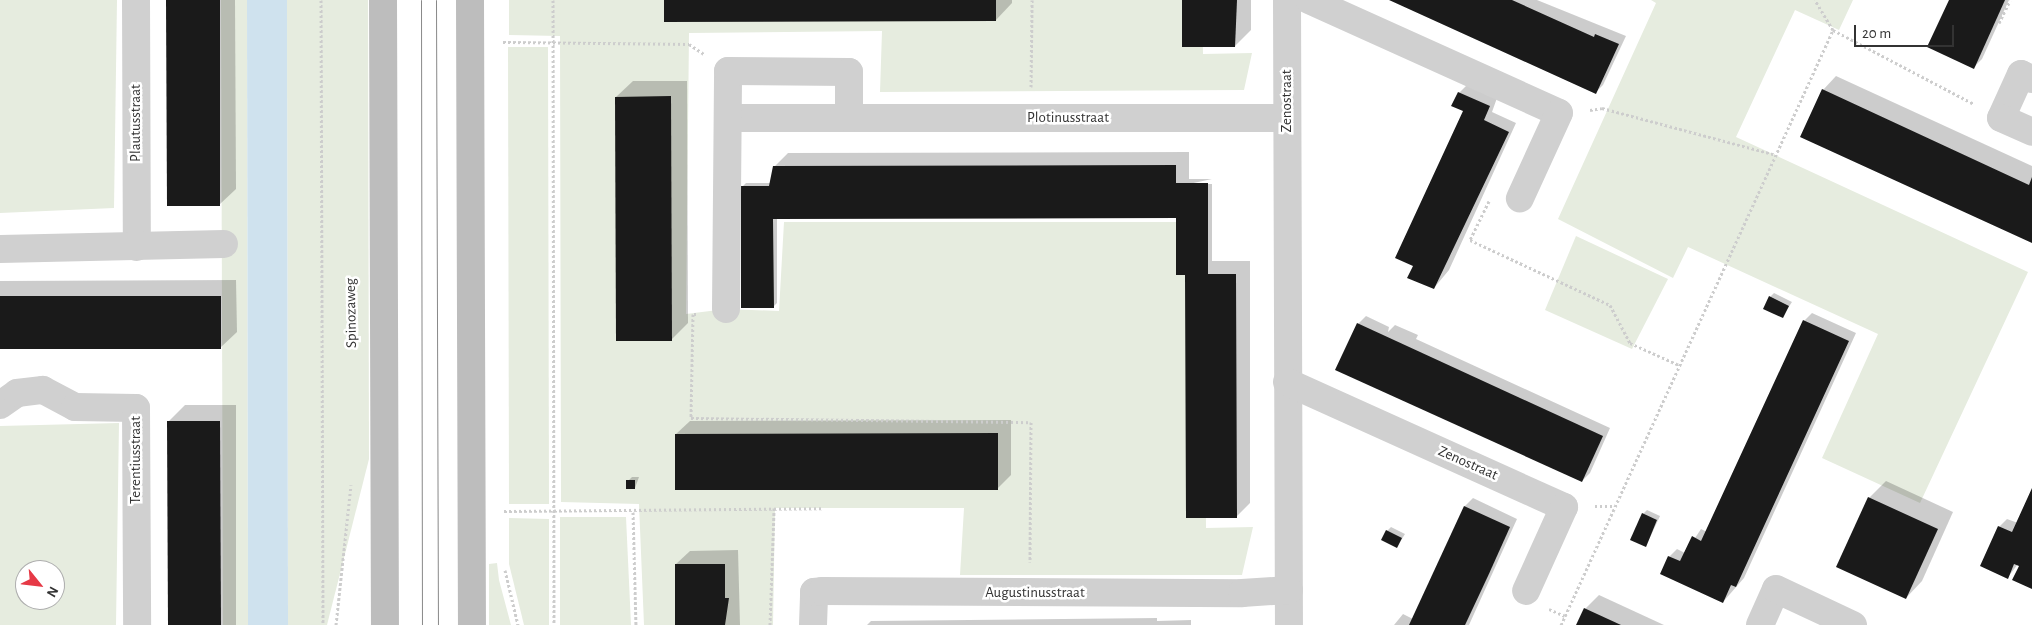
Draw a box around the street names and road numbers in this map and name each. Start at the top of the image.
street label: Zenostraat [1278,69,1296,133]
street label: Plautusstraat [127,84,145,162]
street label: Plotinusstraat [1027,109,1109,127]
street label: Spinozaweg [341,278,361,348]
street label: Terentiusstraat [127,416,145,504]
street label: Zenostraat [1435,442,1501,484]
street label: Augustinusstraat [985,584,1085,602]

